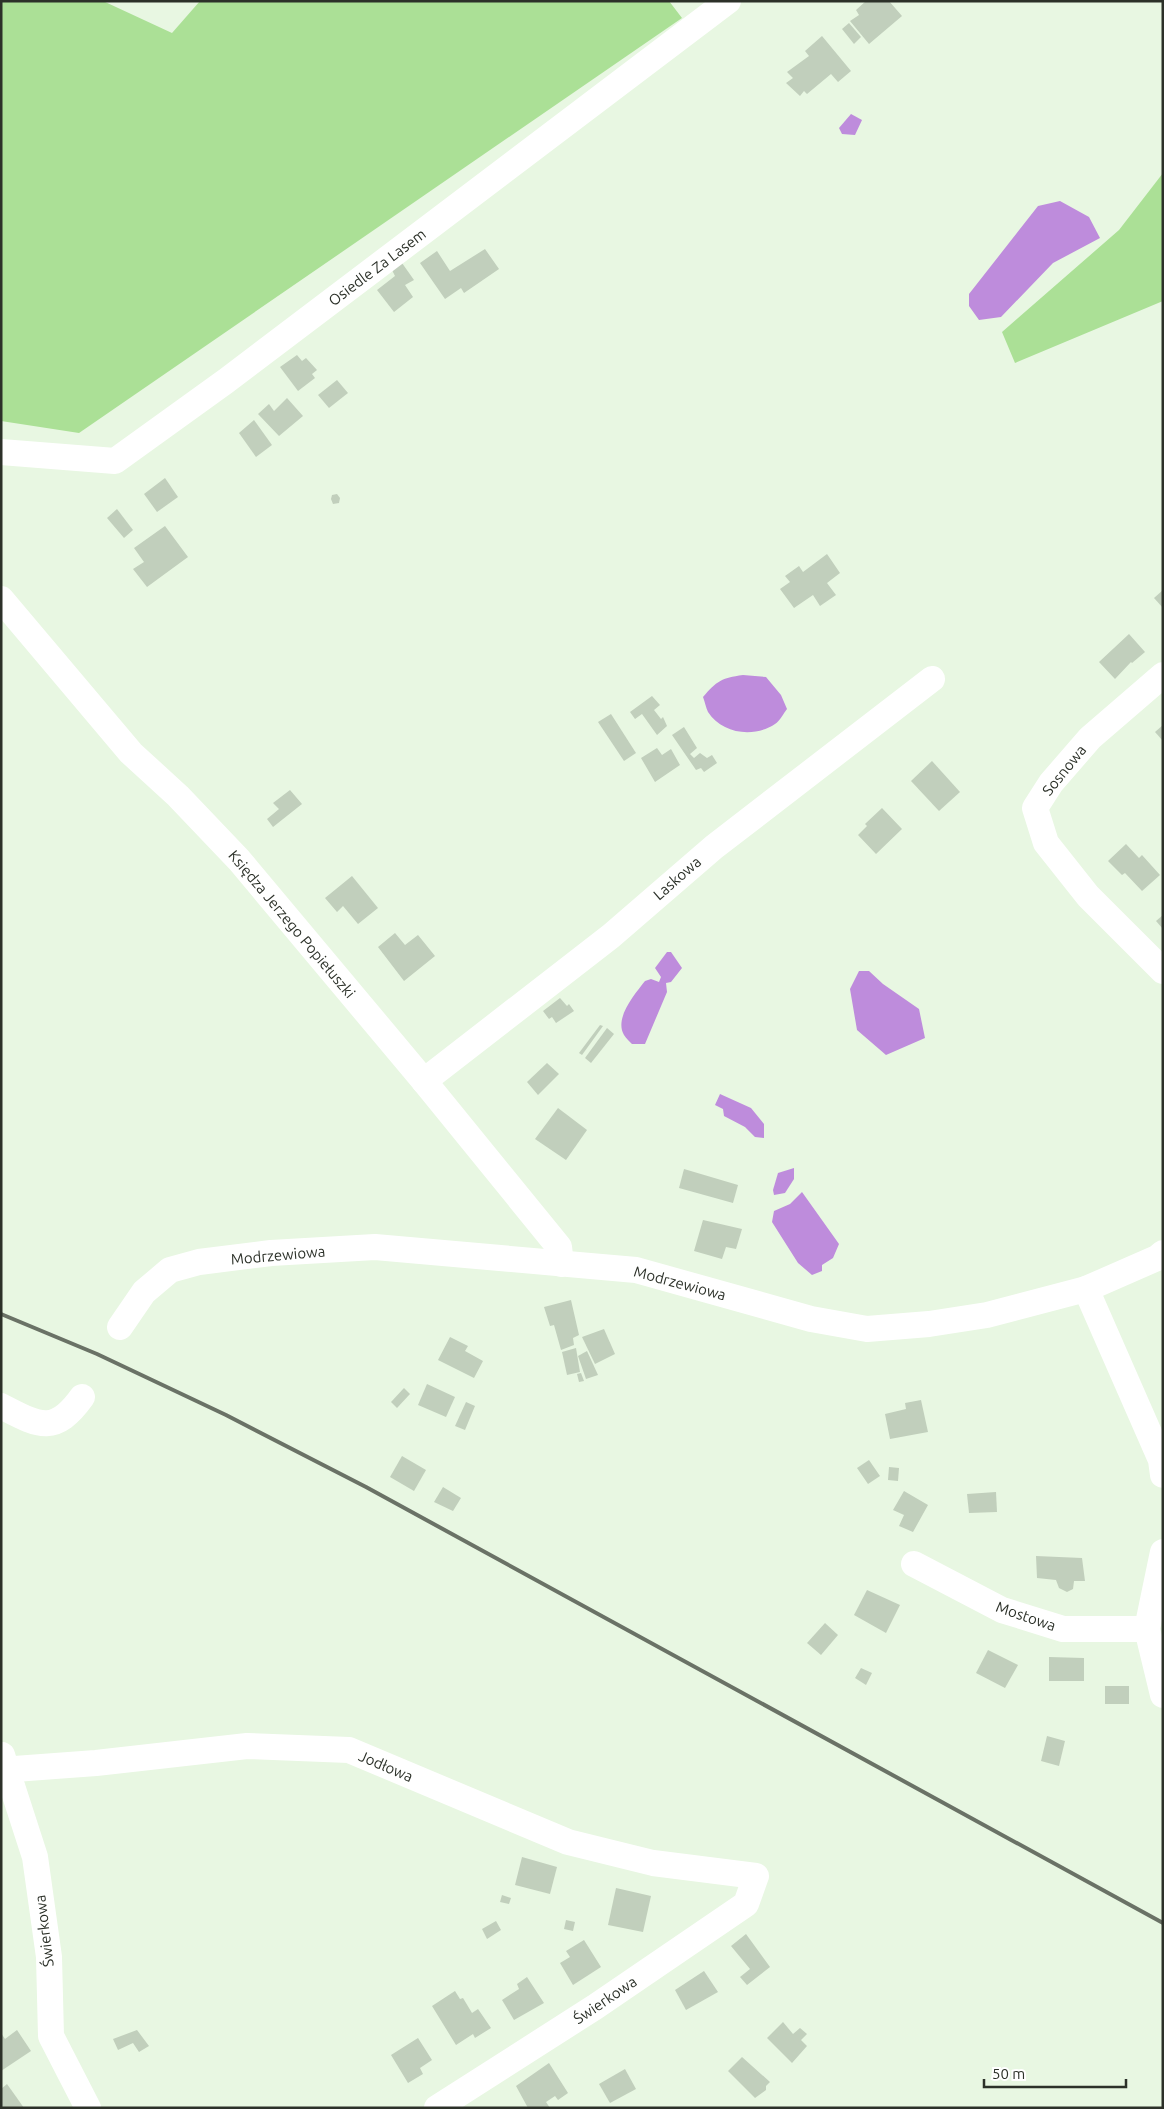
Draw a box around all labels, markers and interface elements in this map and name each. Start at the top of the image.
street label: Osiedle Za Lasem [325,225,429,309]
street label: Sosnowa [1039,741,1089,799]
street label: Księdza Jerzego Popiełuszki [225,847,359,1001]
street label: Laskowa [650,853,704,903]
street label: Modrzewiowa [230,1242,326,1268]
street label: Modrzewiowa [632,1263,728,1303]
street label: Mostowa [994,1598,1058,1634]
street label: Jodłowa [356,1747,416,1785]
street label: Świerkowa [31,1894,57,1968]
street label: Świerkowa [570,1973,640,2027]
scale bar [984,2056,1126,2088]
text: 50 m [992,2065,1025,2082]

